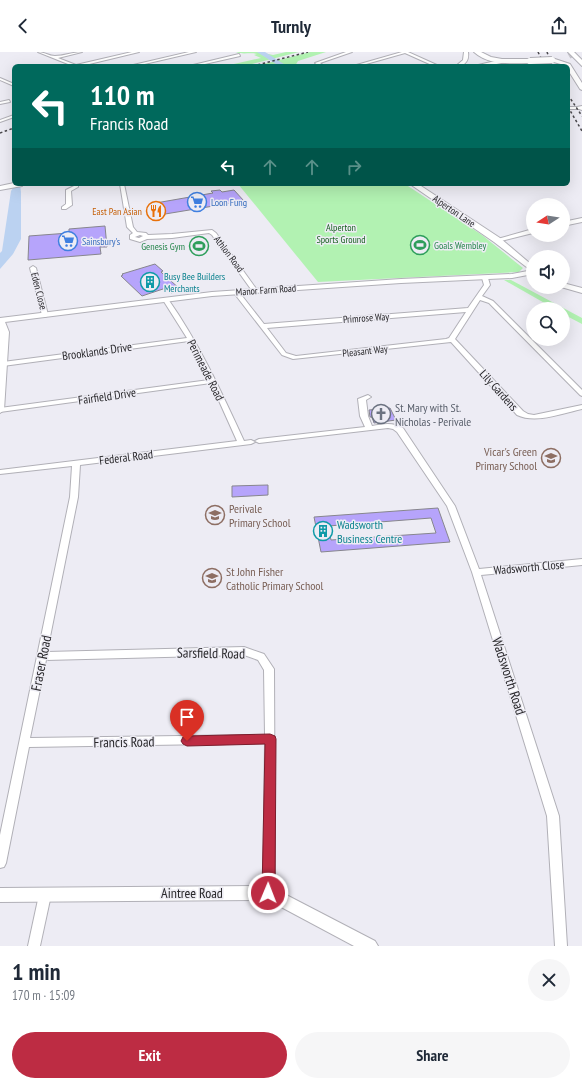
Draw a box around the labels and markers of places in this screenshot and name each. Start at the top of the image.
supermarket icon: Loon Fung [186,191,208,213]
place label: Loon Fung [211,196,247,209]
restaurant icon: East Pan Asian [145,200,167,222]
place label: East Pan Asian [92,205,142,218]
supermarket icon: Sainsbury's [57,230,79,252]
sports icon: Goals Wembley [409,234,431,256]
place label: Sainsbury's [82,235,121,248]
sports icon: Genesis Gym [188,235,210,257]
place label: Goals Wembley [434,239,487,252]
place label: Genesis Gym [141,240,185,253]
place label: Busy Bee Builders Merchants [164,270,226,295]
building icon: Busy Bee Builders Merchants [139,271,161,293]
place label: St. Mary with St. Nicholas - Perivale [395,400,471,429]
church icon: St. Mary with St. Nicholas - Perivale [370,403,392,425]
place label: Vicar's Green Primary School [476,444,537,473]
school or university icon: Vicar's Green Primary School [540,447,562,469]
place label: Perivale Primary School [229,501,291,530]
school or university icon: Perivale Primary School [204,504,226,526]
place label: Wadsworth Business Centre [337,517,402,546]
building icon: Wadsworth Business Centre [312,520,334,542]
place label: St John Fisher Catholic Primary School [226,564,324,593]
school or university icon: St John Fisher Catholic Primary School [201,567,223,589]
pin [170,700,204,741]

